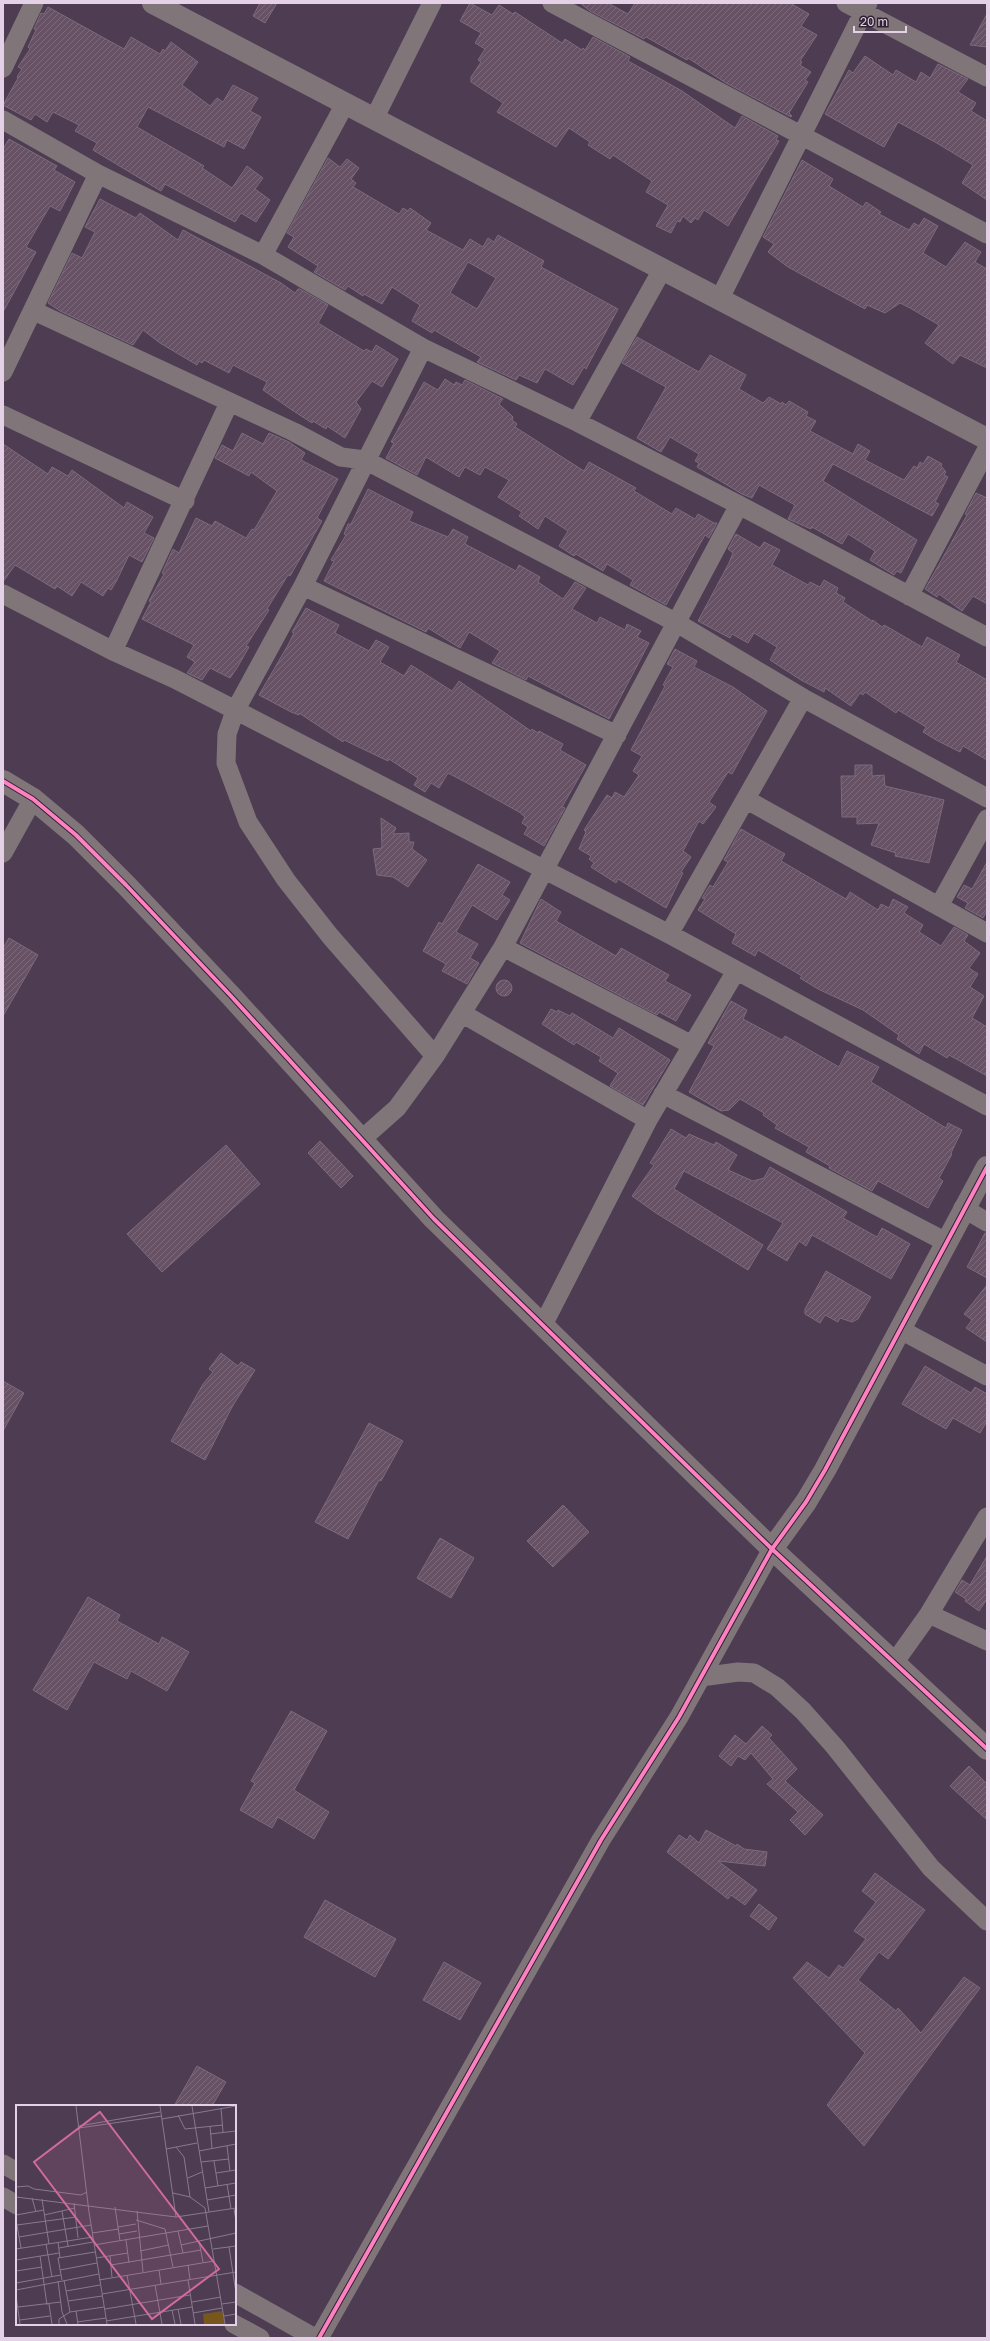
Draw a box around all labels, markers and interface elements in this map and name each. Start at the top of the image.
scale bar [854,8,906,34]
text: 20 m [860,14,888,29]
inset map [16,2105,236,2325]

